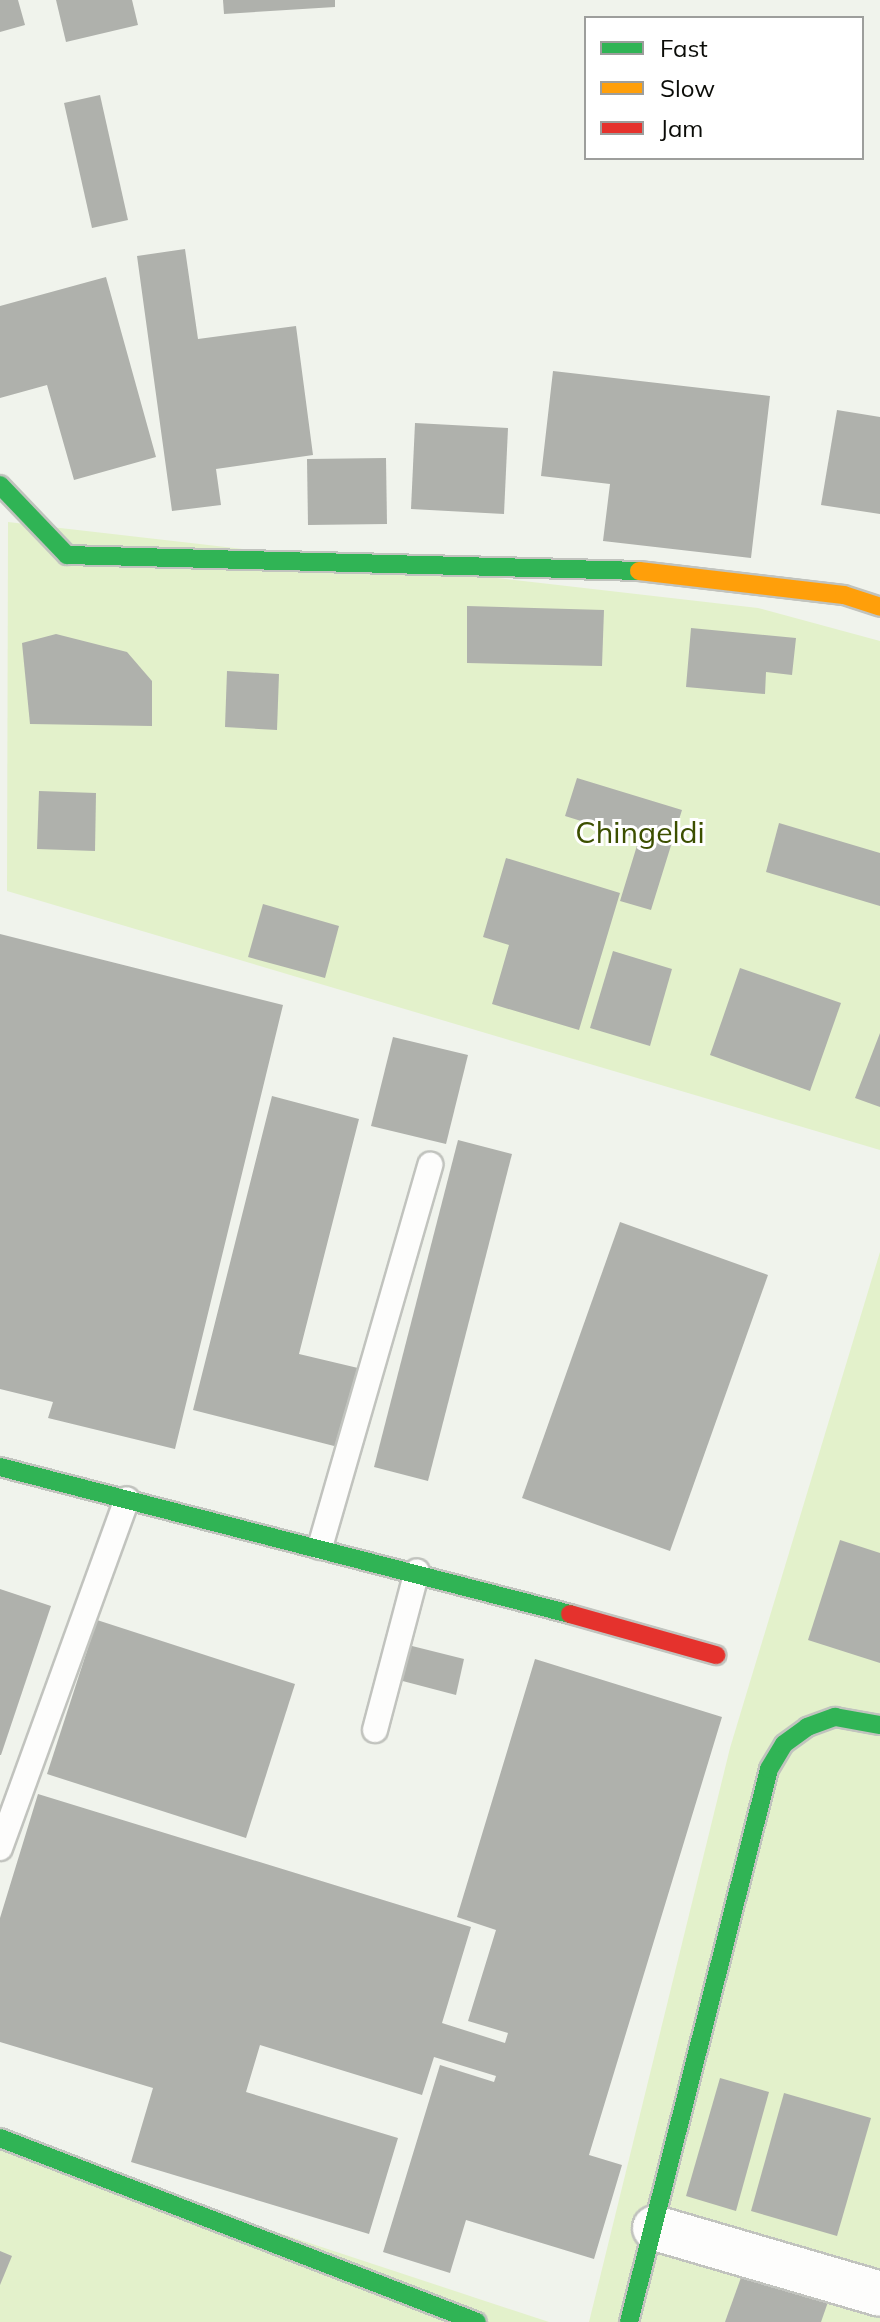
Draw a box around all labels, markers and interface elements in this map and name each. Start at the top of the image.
legend [584,16,864,160]
text: Fast [660,33,708,63]
text: Slow [660,73,715,103]
text: Jam [660,113,703,143]
park label: Chingeldi [575,814,705,850]

